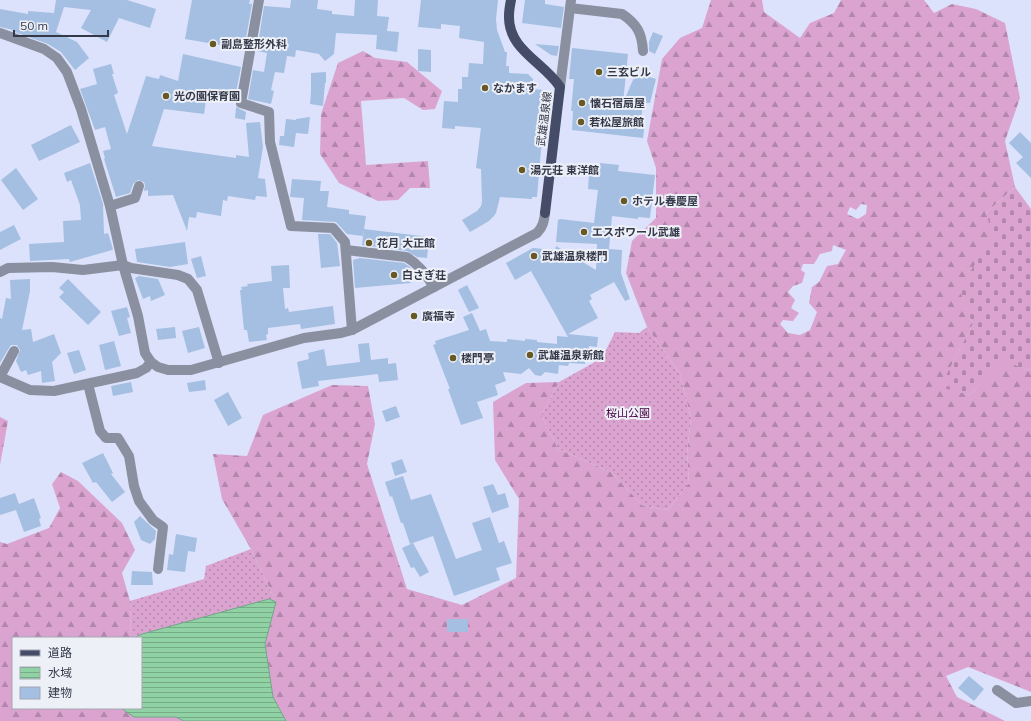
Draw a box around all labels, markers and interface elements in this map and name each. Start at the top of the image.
scale bar [14,12,108,38]
text: 50 m [20,18,48,33]
place label: 副島整形外科 [221,37,287,51]
marker: 副島整形外科 [208,39,218,49]
place label: 三玄ビル [607,65,651,79]
marker: 三玄ビル [594,67,604,77]
place label: なかます [493,81,537,95]
marker: なかます [480,83,490,93]
place label: 光の園保育園 [174,89,240,103]
marker: 光の園保育園 [161,91,171,101]
street label: 武雄温泉線 [534,91,554,147]
place label: 懐石宿扇屋 [590,96,645,110]
marker: 懐石宿扇屋 [577,98,587,108]
place label: 若松屋旅館 [589,115,644,129]
marker: 若松屋旅館 [576,117,586,127]
place label: 湯元荘 東洋館 [530,163,599,177]
marker: 湯元荘 東洋館 [517,165,527,175]
place label: ホテル春慶屋 [632,194,698,208]
marker: ホテル春慶屋 [619,196,629,206]
place label: エスポワール武雄 [592,225,680,239]
marker: エスポワール武雄 [579,227,589,237]
place label: 花月 大正館 [377,236,435,250]
marker: 花月 大正館 [364,238,374,248]
place label: 武雄温泉楼門 [542,249,608,263]
marker: 武雄温泉楼門 [529,251,539,261]
place label: 白さぎ荘 [402,268,446,282]
marker: 白さぎ荘 [389,270,399,280]
place label: 廣福寺 [422,309,455,323]
marker: 廣福寺 [409,311,419,321]
place label: 武雄温泉新館 [538,348,604,362]
marker: 武雄温泉新館 [525,350,535,360]
place label: 楼門亭 [461,351,494,365]
marker: 楼門亭 [448,353,458,363]
park label: 桜山公園 [606,406,650,420]
legend [12,637,142,709]
text: 道路 [48,645,72,660]
text: 水域 [48,665,72,680]
text: 建物 [48,685,72,700]

